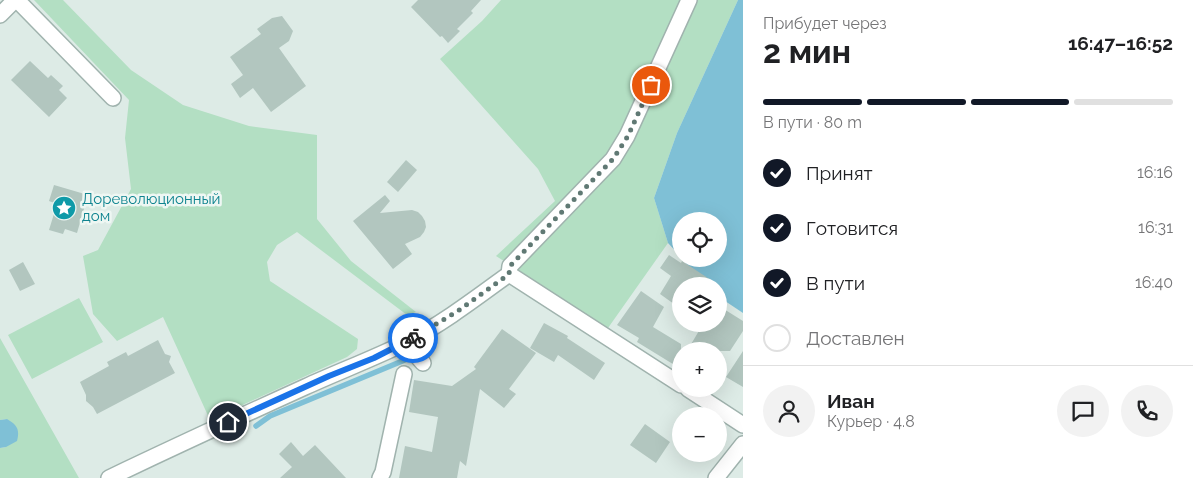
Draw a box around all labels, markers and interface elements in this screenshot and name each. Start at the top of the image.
text: Прибудет через [763,14,887,33]
text: 16:47–16:52 [1068,32,1173,54]
text: 2 мин [763,33,851,70]
pin [630,64,672,106]
icon: bag [637,71,665,99]
text: В пути · 80 m [763,113,862,132]
icon: check [763,159,791,187]
text: Принят [806,162,873,184]
text: 16:16 [1137,163,1173,182]
place label: Дореволюционный дом [82,190,220,225]
place icon: Дореволюционный дом [51,195,77,221]
map controls [672,212,727,462]
button: locate [672,212,727,267]
icon: check [763,214,791,242]
text: Готовится [806,217,898,239]
text: 16:31 [1138,218,1173,237]
icon: check [763,269,791,297]
text: В пути [806,272,865,294]
text: 16:40 [1135,273,1173,292]
button: layers [672,277,727,332]
courier [388,313,438,363]
icon: bike [399,324,427,352]
text: Доставлен [806,327,905,349]
button: + [672,342,727,397]
button: person [763,385,815,437]
button: chat [1057,385,1109,437]
button: phone [1121,385,1173,437]
text: Иван [827,390,875,412]
pin [207,401,249,443]
button: − [672,407,727,462]
icon: home [214,408,242,436]
text: Курьер · 4.8 [827,412,915,431]

